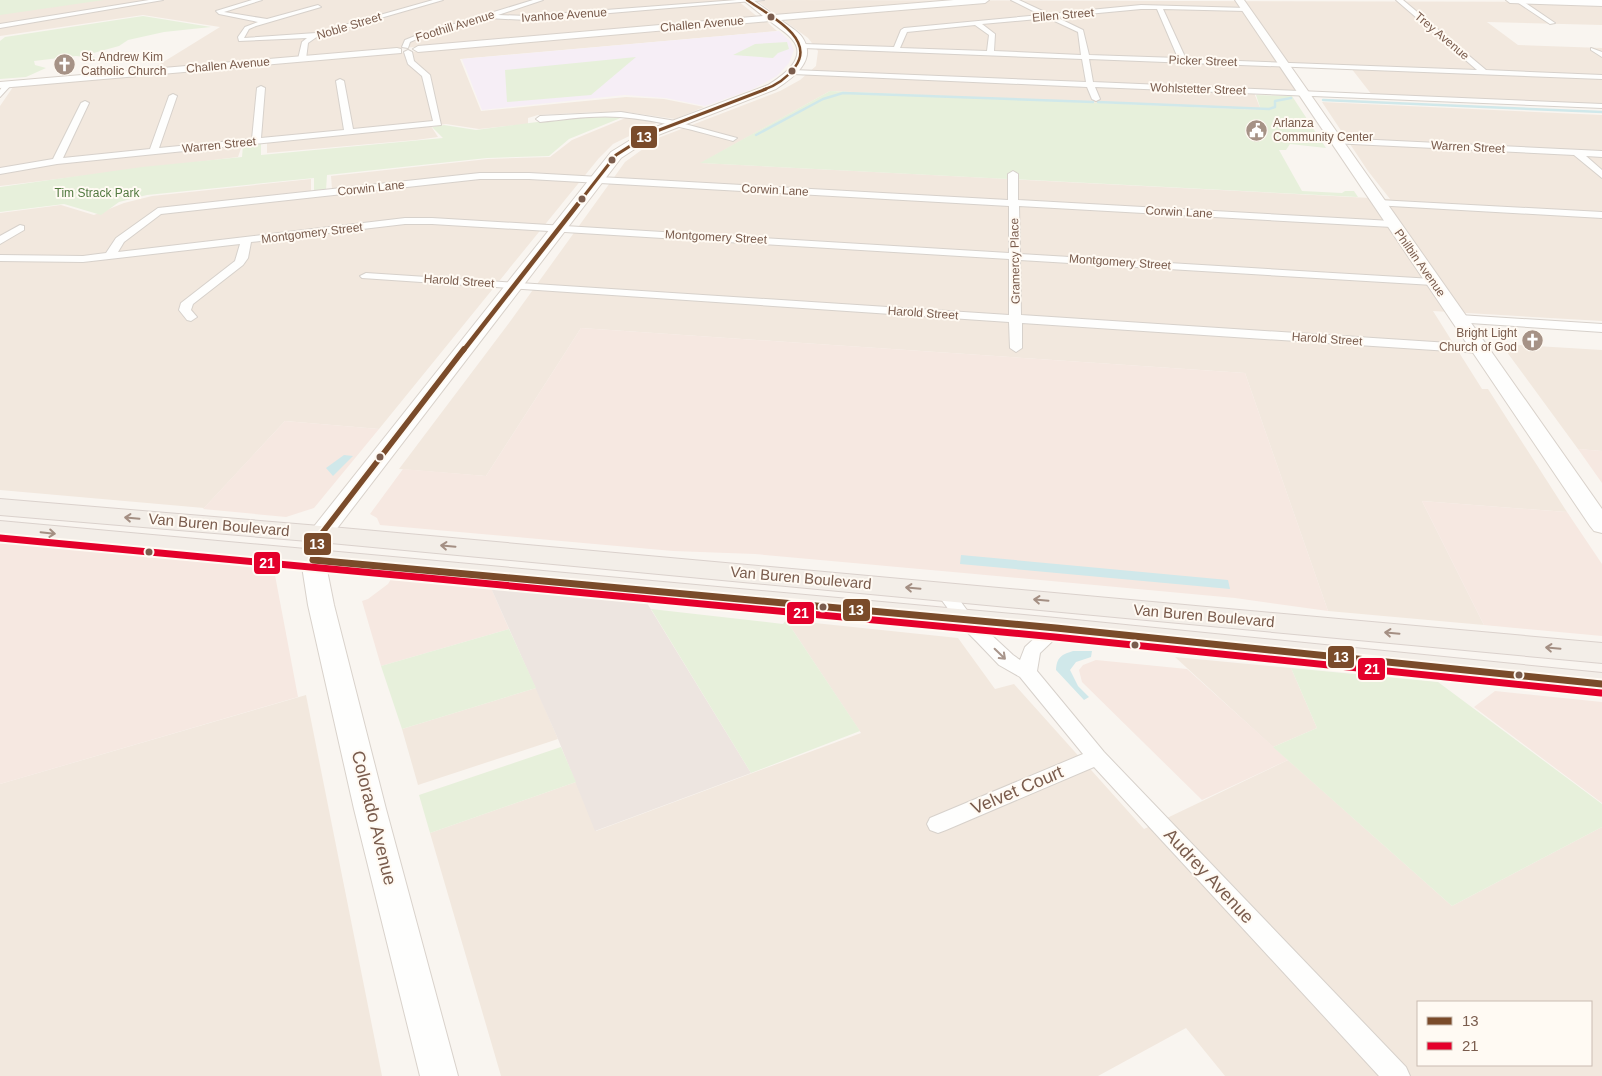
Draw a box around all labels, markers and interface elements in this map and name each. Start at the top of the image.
street label: Ivanhoe Avenue [521,5,608,25]
street label: Ellen Street [1031,5,1095,25]
street label: Foothill Avenue [414,7,496,45]
street label: Noble Street [315,9,384,42]
street label: Trey Avenue [1412,9,1472,63]
unlabelled marker [766,12,776,22]
street label: Challen Avenue [660,13,745,35]
place label: St. Andrew Kim Catholic Church [81,50,166,78]
church icon: St. Andrew Kim Catholic Church [53,52,77,76]
street label: Picker Street [1168,53,1238,69]
street label: Challen Avenue [186,54,271,76]
unlabelled marker [787,66,797,76]
street label: Wohlstetter Street [1150,80,1247,98]
place label: Arlanza Community Center [1273,116,1373,144]
public building icon: Arlanza Community Center [1245,118,1269,142]
line badge: 13 [630,125,658,149]
text: 13 [636,129,652,145]
street label: Warren Street [181,134,257,156]
street label: Warren Street [1431,138,1506,156]
unlabelled marker [607,155,617,165]
street label: Corwin Lane [337,177,406,198]
street label: Corwin Lane [741,181,809,199]
park label: Tim Strack Park [55,186,140,200]
unlabelled marker [577,194,587,204]
street label: Corwin Lane [1145,203,1213,221]
street label: Gramercy Place [1007,218,1023,304]
street label: Montgomery Street [261,220,364,246]
street label: Montgomery Street [665,227,768,247]
street label: Philbin Avenue [1392,227,1449,300]
street label: Montgomery Street [1069,251,1172,273]
street label: Harold Street [423,272,495,290]
street label: Harold Street [887,304,959,322]
place label: Bright Light Church of God [1439,326,1518,354]
church icon: Bright Light Church of God [1521,328,1545,352]
street label: Harold Street [1291,330,1363,348]
unlabelled marker [375,452,385,462]
street label: Van Buren Boulevard [148,510,290,539]
one-way arrow [124,513,140,523]
one-way arrow [39,529,55,538]
line badge: 13 [303,532,332,556]
text: 13 [309,536,325,552]
one-way arrow [440,541,456,550]
unlabelled marker [144,547,154,557]
line badge: 21 [253,551,281,575]
text: 21 [259,555,275,571]
street label: Van Buren Boulevard [730,563,872,592]
one-way arrow [905,583,921,593]
one-way arrow [1033,595,1049,605]
line badge: 13 [842,598,871,622]
line badge: 21 [786,601,815,625]
street label: Van Buren Boulevard [1133,601,1275,630]
unlabelled marker [818,602,828,612]
text: 13 [848,602,864,618]
text: 21 [793,605,809,621]
one-way arrow [1384,629,1400,638]
unlabelled marker [1130,640,1140,650]
one-way arrow [1546,643,1562,653]
line badge: 13 [1327,645,1355,669]
one-way arrow [993,648,1006,660]
text: 13 [1333,649,1349,665]
line badge: 21 [1357,657,1386,681]
text: 21 [1364,661,1380,677]
unlabelled marker [1514,670,1524,680]
street label: Colorado Avenue [348,749,400,887]
street label: Velvet Court [968,762,1066,818]
street label: Audrey Avenue [1160,825,1258,927]
legend [1417,1001,1592,1066]
text: 13 [1462,1012,1479,1029]
text: 21 [1462,1037,1479,1054]

